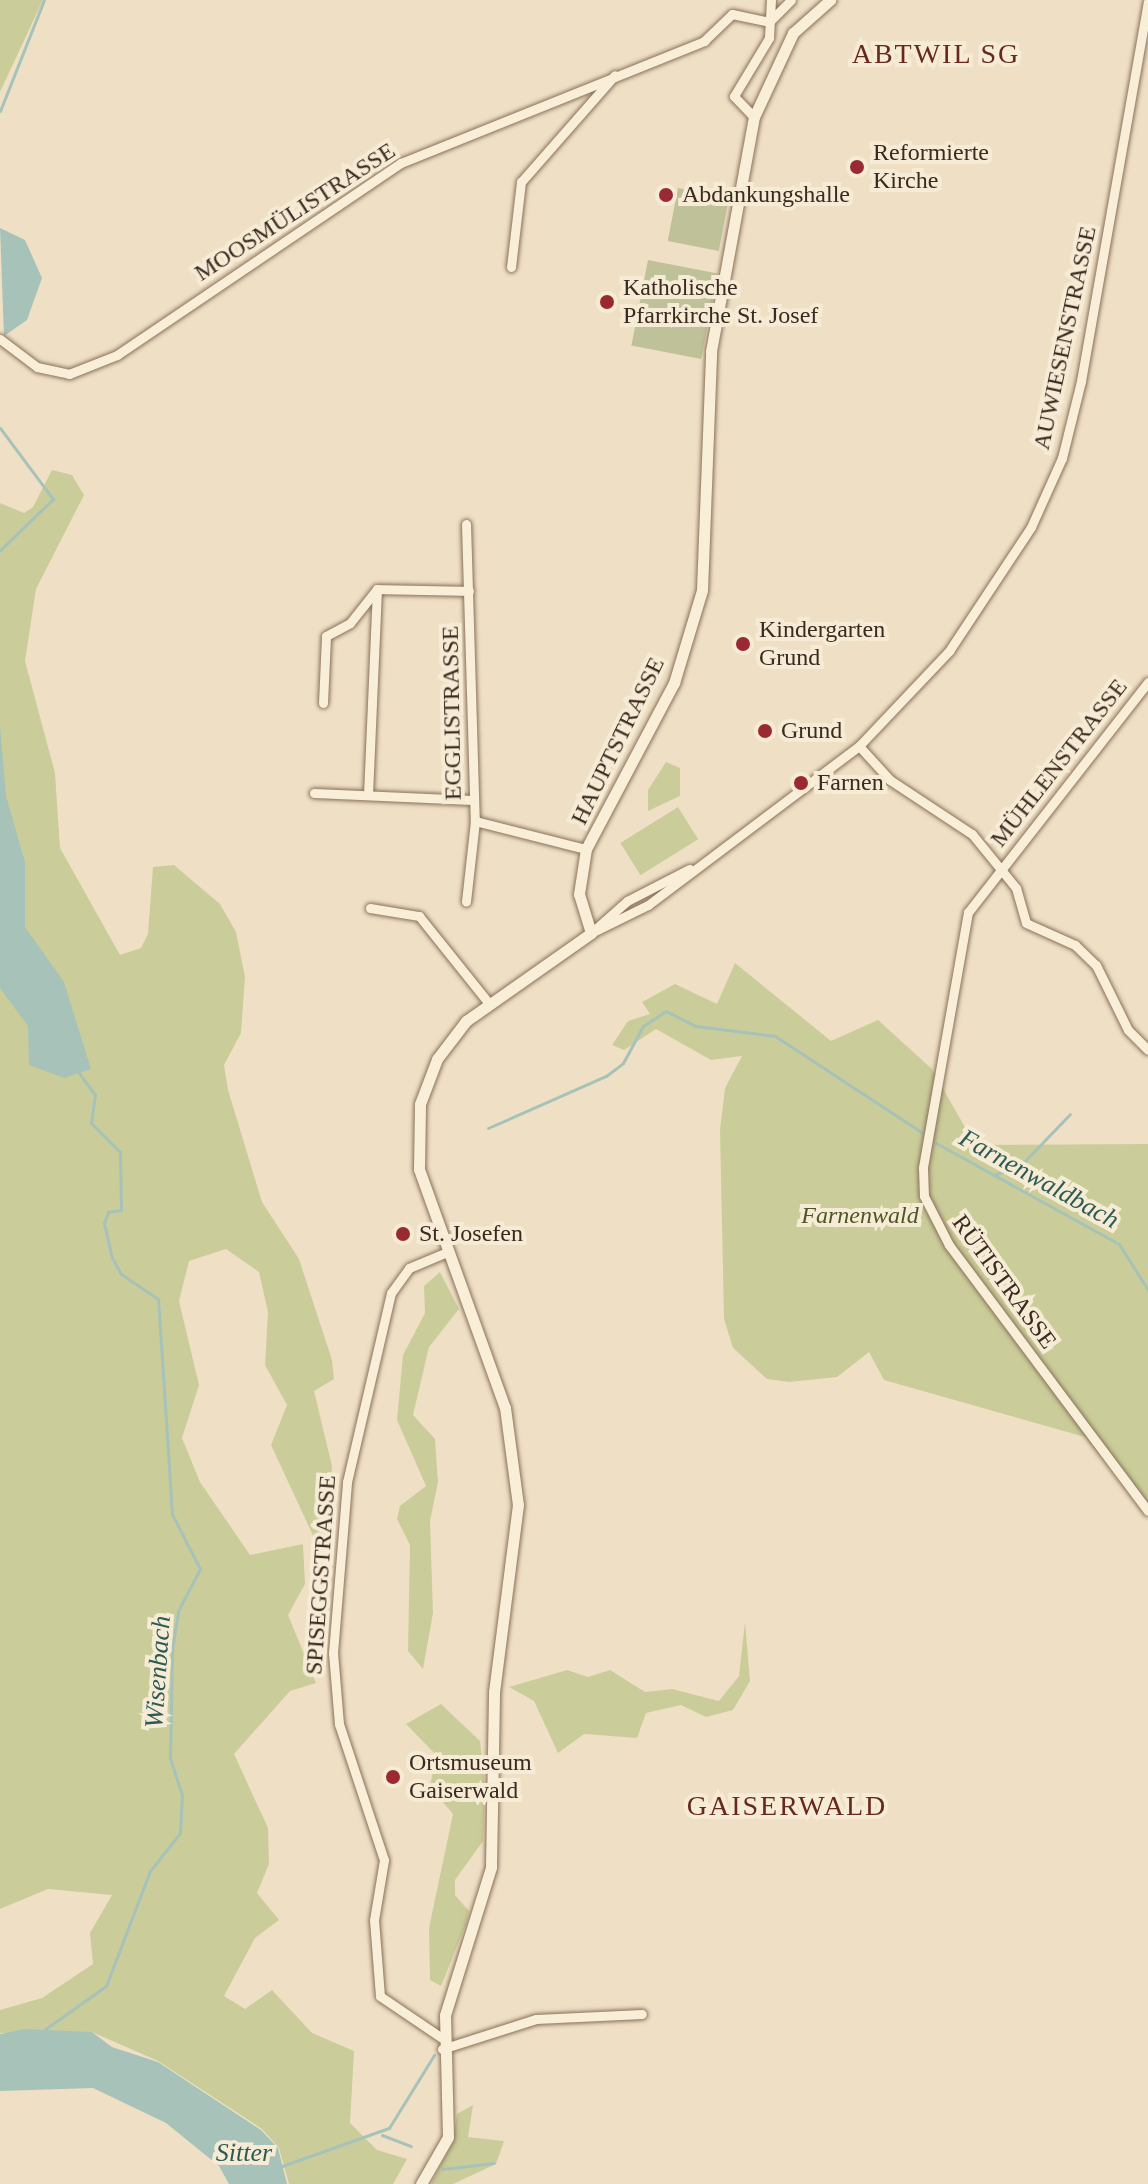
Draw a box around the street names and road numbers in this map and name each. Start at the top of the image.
street label: MOOSMÜLISTRASSE [189,136,401,288]
street label: AUWIESENSTRASSE [1027,223,1103,453]
street label: EGGLISTRASSE [436,625,468,801]
street label: HAUPTSTRASSE [565,653,671,829]
street label: MÜHLENSTRASSE [984,673,1134,853]
street label: RÜTISTRASSE [946,1209,1062,1355]
street label: SPISEGGSTRASSE [300,1474,342,1676]

